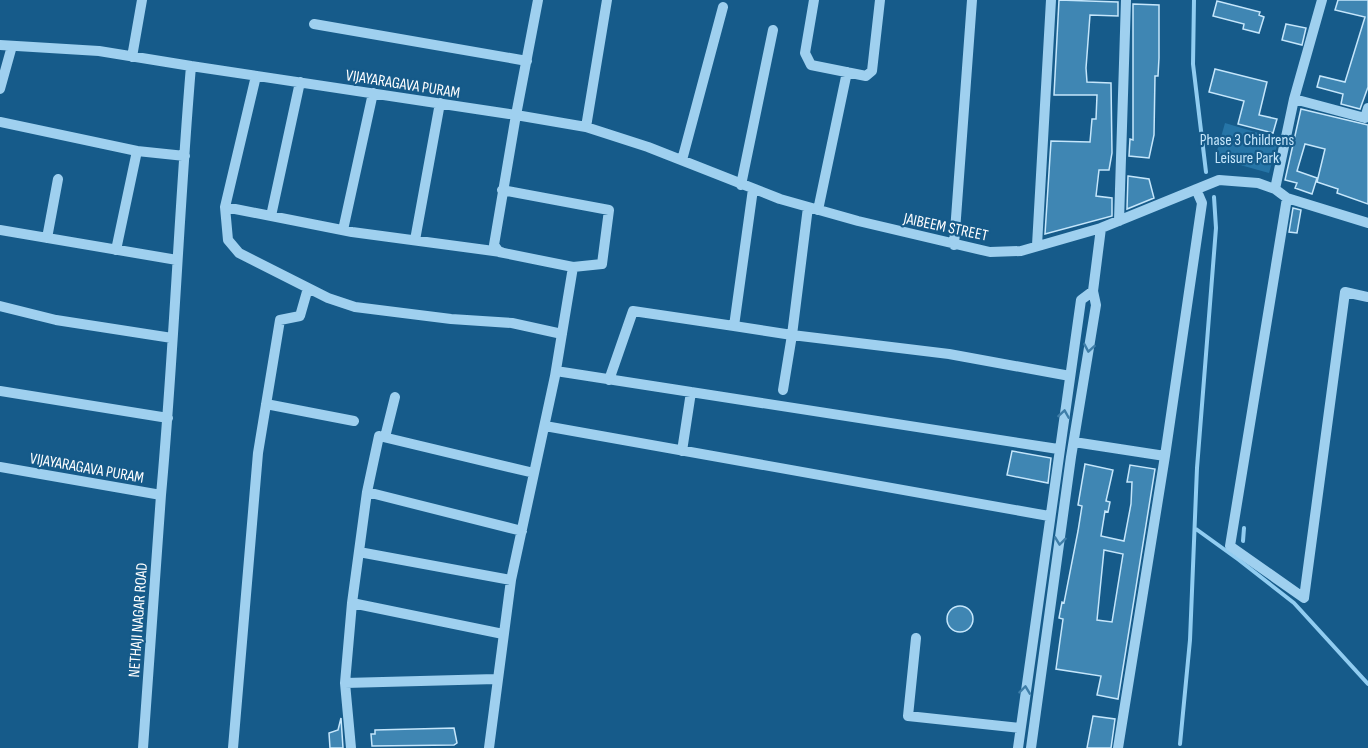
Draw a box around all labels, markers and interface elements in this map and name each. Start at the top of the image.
street label: VIJAYARAGAVA PURAM [344,66,461,103]
park label: Phase 3 Childrens Leisure Park [1200,131,1294,168]
street label: JAIBEEM STREET [901,209,990,246]
one-way arrow [1083,343,1096,353]
one-way arrow [1057,409,1069,418]
street label: VIJAYARAGAVA PURAM [28,449,145,488]
one-way arrow [1055,536,1067,546]
street label: NETHAJI NAGAR ROAD [125,562,152,678]
one-way arrow [1019,685,1031,695]

